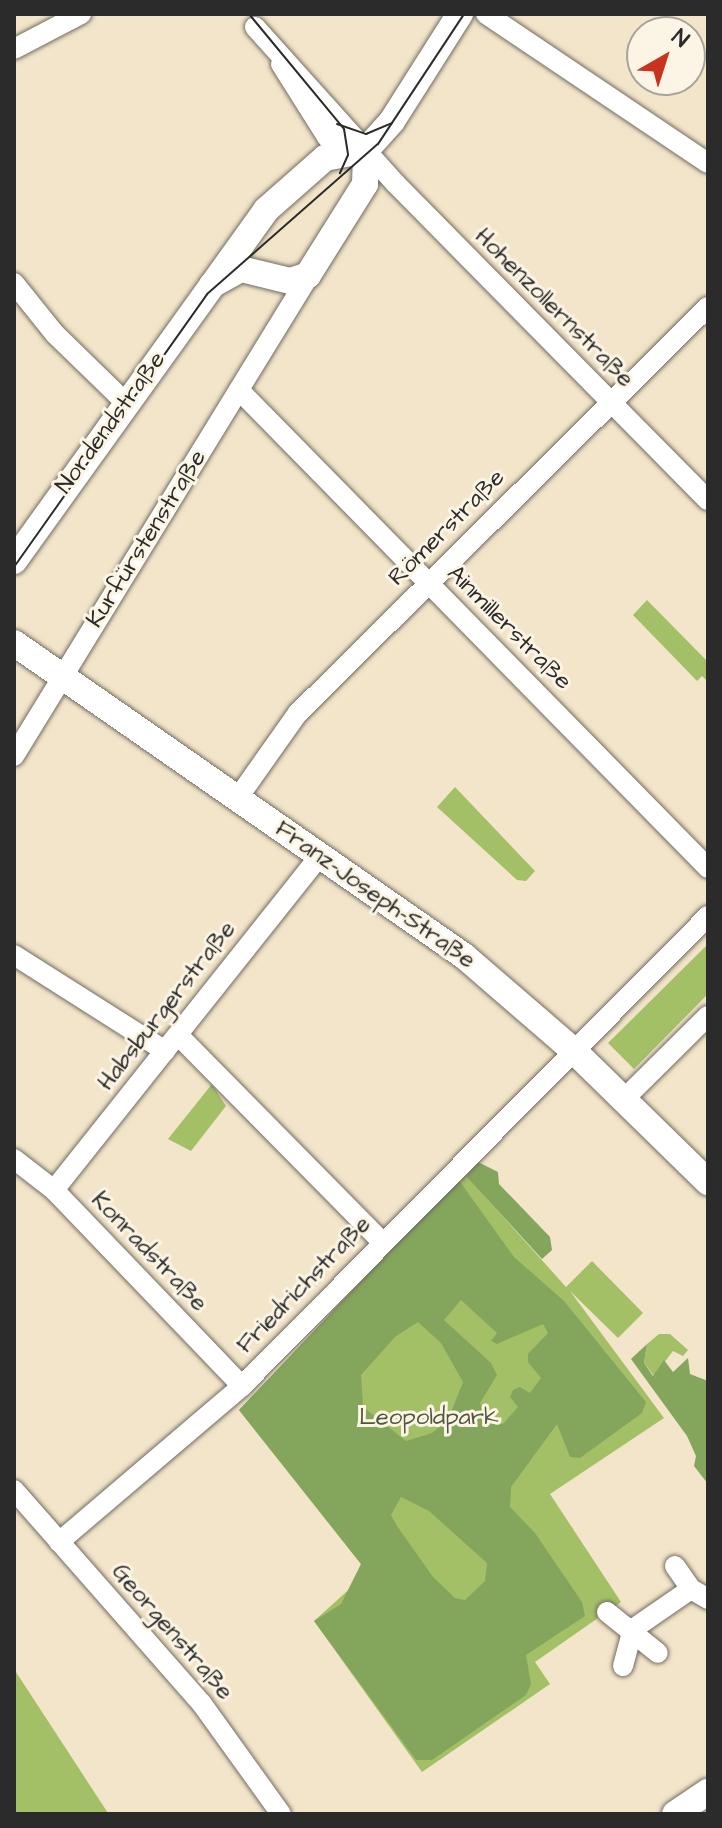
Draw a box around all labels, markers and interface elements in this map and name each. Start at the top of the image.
north arrow [626,16,706,96]
text: N [665,22,695,55]
street label: Hohenzollernstraße [468,222,640,394]
street label: Nordendstraße [50,346,172,500]
street label: Kurfürstenstraße [81,445,213,633]
street label: Römerstraße [383,464,511,592]
street label: Ainmillerstraße [441,560,577,696]
street label: Franz-Joseph-Straße [269,815,481,975]
street label: Habsburgerstraße [92,916,242,1096]
street label: Konradstraße [85,1186,213,1318]
street label: Friedrichstraße [231,1210,377,1360]
park label: Leopoldpark [359,1404,499,1432]
street label: Georgenstraße [105,1558,239,1706]

